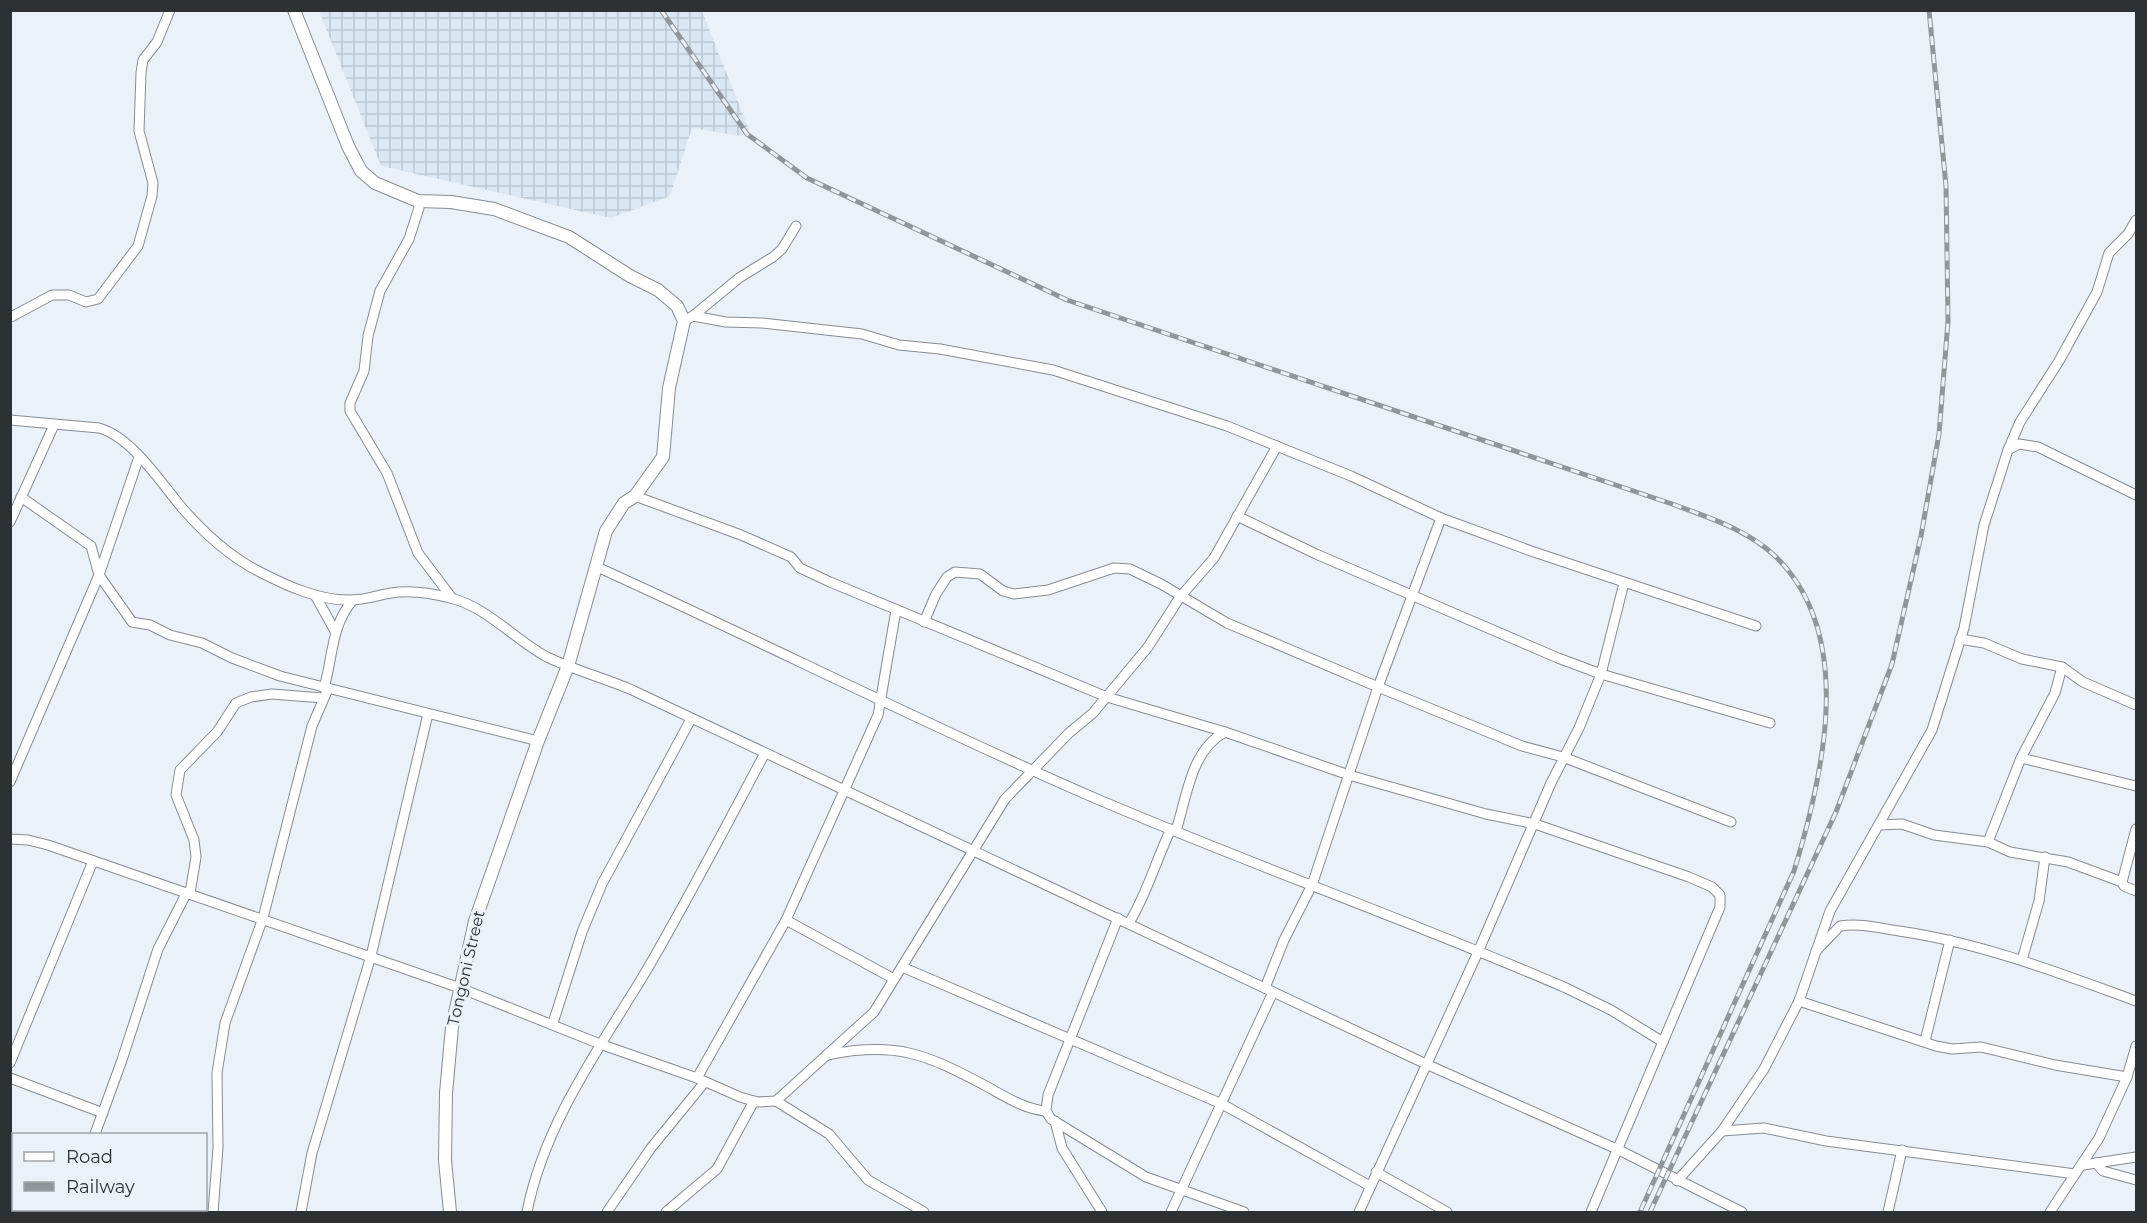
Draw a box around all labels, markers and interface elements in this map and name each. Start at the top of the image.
street label: Tongoni Street [443,908,489,1028]
legend [12,1133,207,1211]
text: Road [66,1146,113,1168]
text: Railway [66,1176,135,1198]

